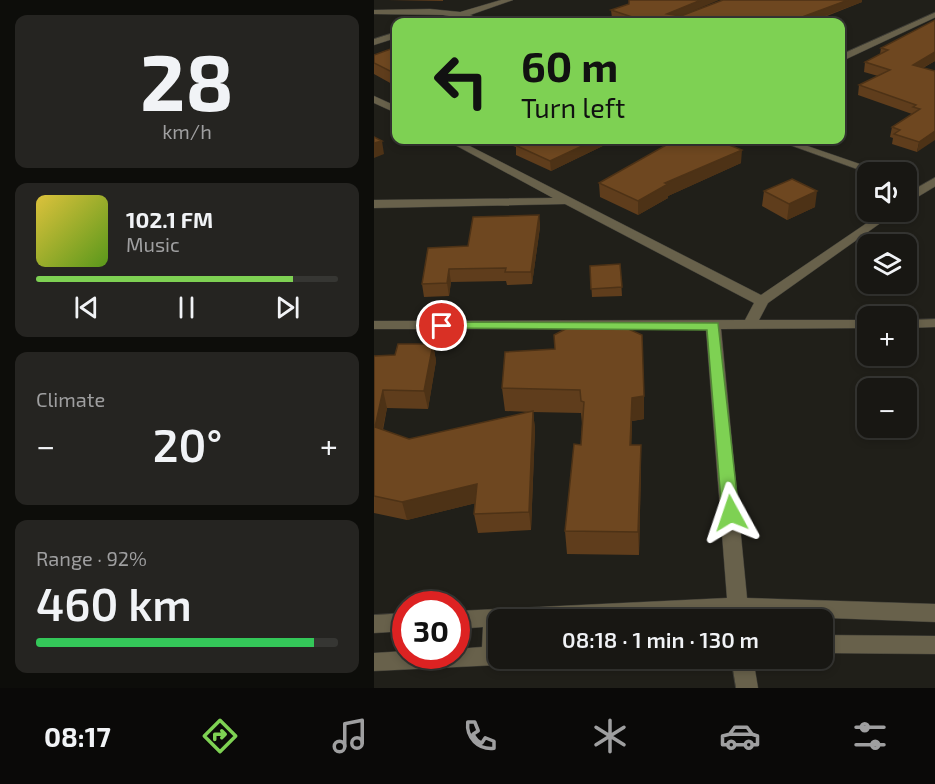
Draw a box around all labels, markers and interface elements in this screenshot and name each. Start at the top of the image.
text: 28 [140,33,234,127]
text: 60 m [521,40,618,90]
icon: left [422,42,500,120]
text: Turn left [521,91,625,123]
text: km/h [162,119,212,143]
map controls [857,162,917,438]
button: sound [857,162,917,222]
text: 102.1 FM [126,206,213,232]
text: Music [126,232,180,256]
button: layers [857,234,917,294]
icon: previous [70,291,103,324]
icon: pause [170,291,203,324]
icon: next [271,291,304,324]
pin [416,300,467,351]
button: + [857,306,917,366]
icon: arrive [425,309,458,342]
button: − [857,378,917,438]
text: Climate [36,387,105,411]
text: 20° [153,417,222,471]
text: − [36,425,55,465]
text: + [320,425,338,465]
position arrow [699,481,763,545]
text: Range · 92% [36,546,147,570]
text: 460 km [36,576,192,630]
speed limit sign: 30 [392,591,470,669]
text: 08:18 · 1 min · 130 m [562,626,759,652]
icon: directions [199,715,241,757]
icon: music [329,715,371,757]
icon: phone [459,715,501,757]
icon: climate [589,715,631,757]
icon: car [719,715,761,757]
icon: filters [849,715,891,757]
text: 08:17 [44,720,111,752]

